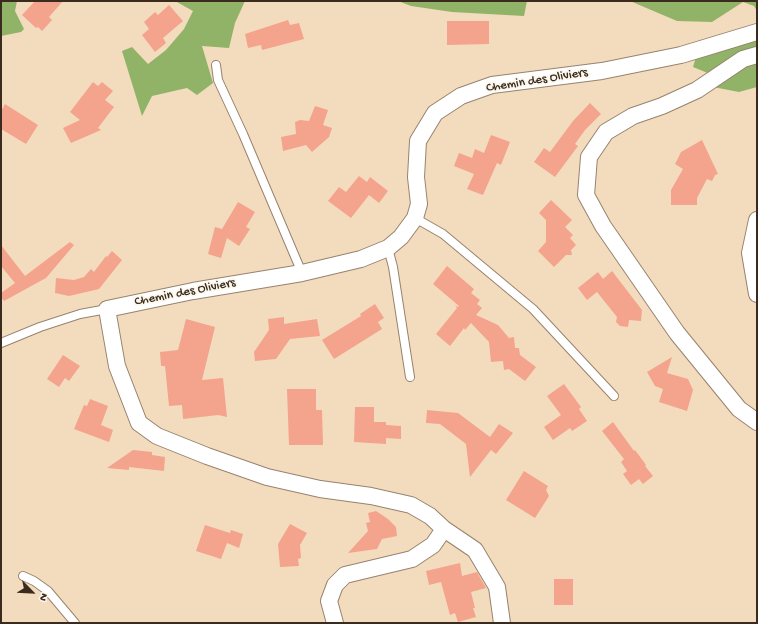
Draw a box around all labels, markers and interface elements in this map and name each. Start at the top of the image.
street label: Chemin des Oliviers [485,65,589,97]
street label: Chemin des Oliviers [133,276,237,310]
north arrow [12,572,52,612]
text: N [36,591,50,603]

